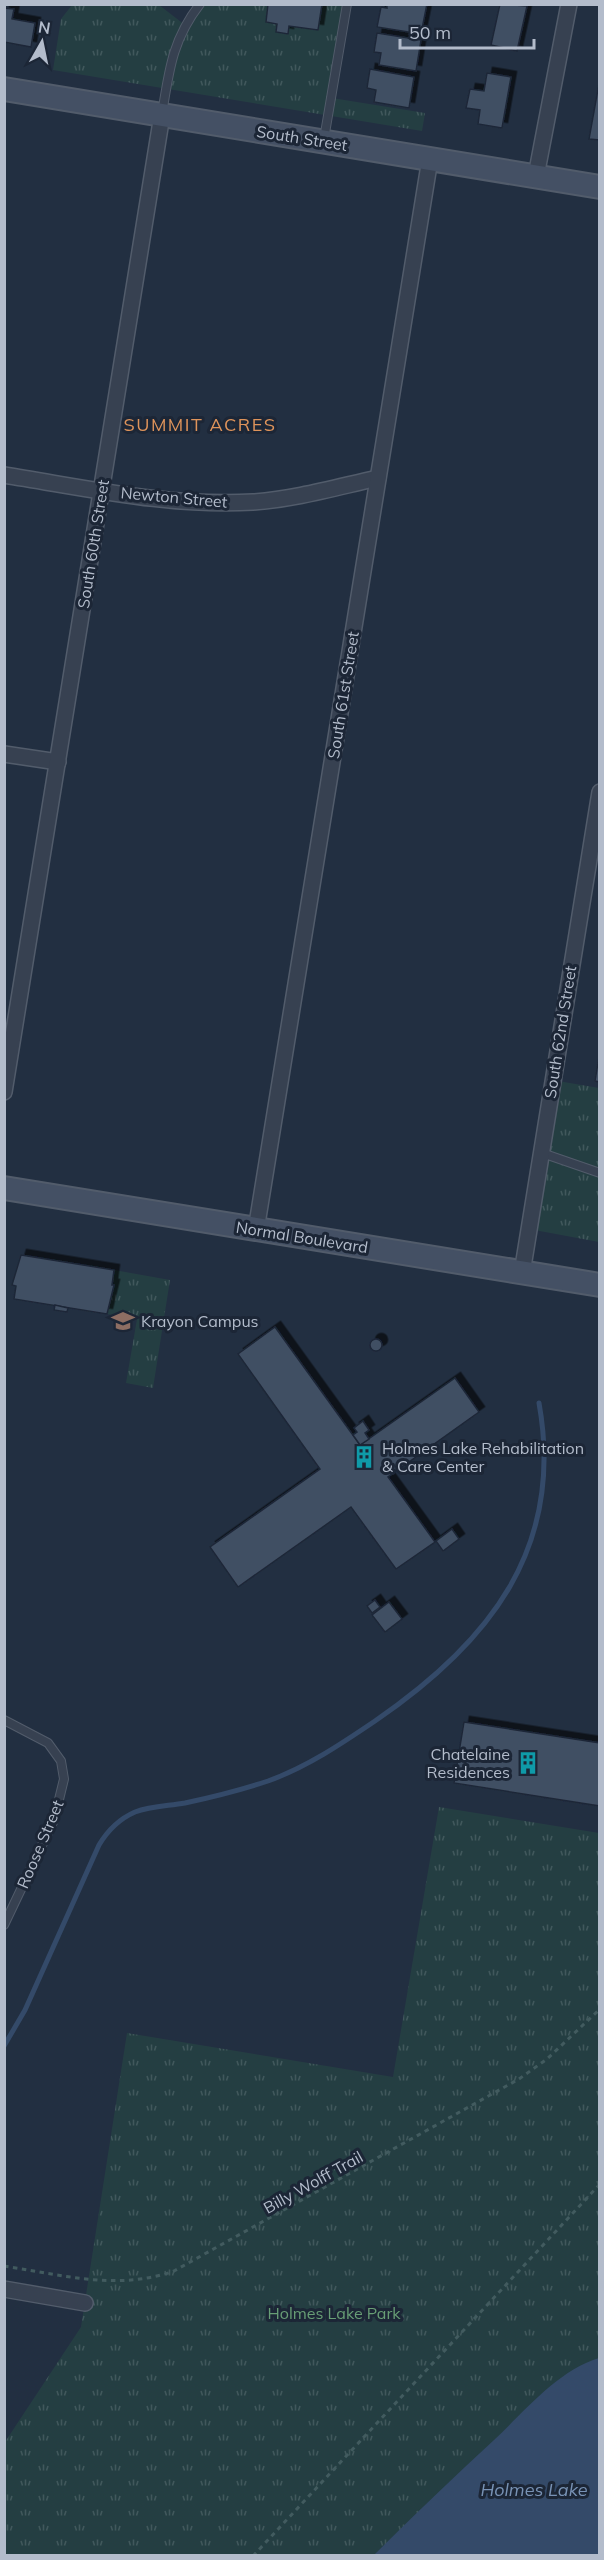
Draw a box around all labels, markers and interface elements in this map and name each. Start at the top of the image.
north arrow [12,12,72,72]
scale bar [400,12,534,50]
text: N [37,16,52,38]
text: 50 m [409,21,451,44]
street label: South Street [255,121,349,155]
district label: SUMMIT ACRES [124,413,276,436]
street label: South 60th Street [73,478,113,610]
street label: Newton Street [120,482,229,512]
street label: South 61st Street [323,630,363,760]
street label: South 62nd Street [540,964,580,1100]
street label: Normal Boulevard [235,1217,369,1257]
school or university icon: Krayon Campus [110,1308,136,1334]
place label: Krayon Campus [141,1311,259,1331]
place label: Holmes Lake Rehabilitation & Care Center [382,1438,584,1476]
building icon: Holmes Lake Rehabilitation & Care Center [351,1444,377,1470]
place label: Chatelaine Residences [427,1744,510,1782]
building icon: Chatelaine Residences [515,1750,541,1776]
street label: Roose Street [12,1796,68,1891]
street label: Billy Wolff Trail [260,2146,366,2218]
park label: Holmes Lake Park [268,2303,401,2323]
water label: Holmes Lake [480,2478,588,2501]

